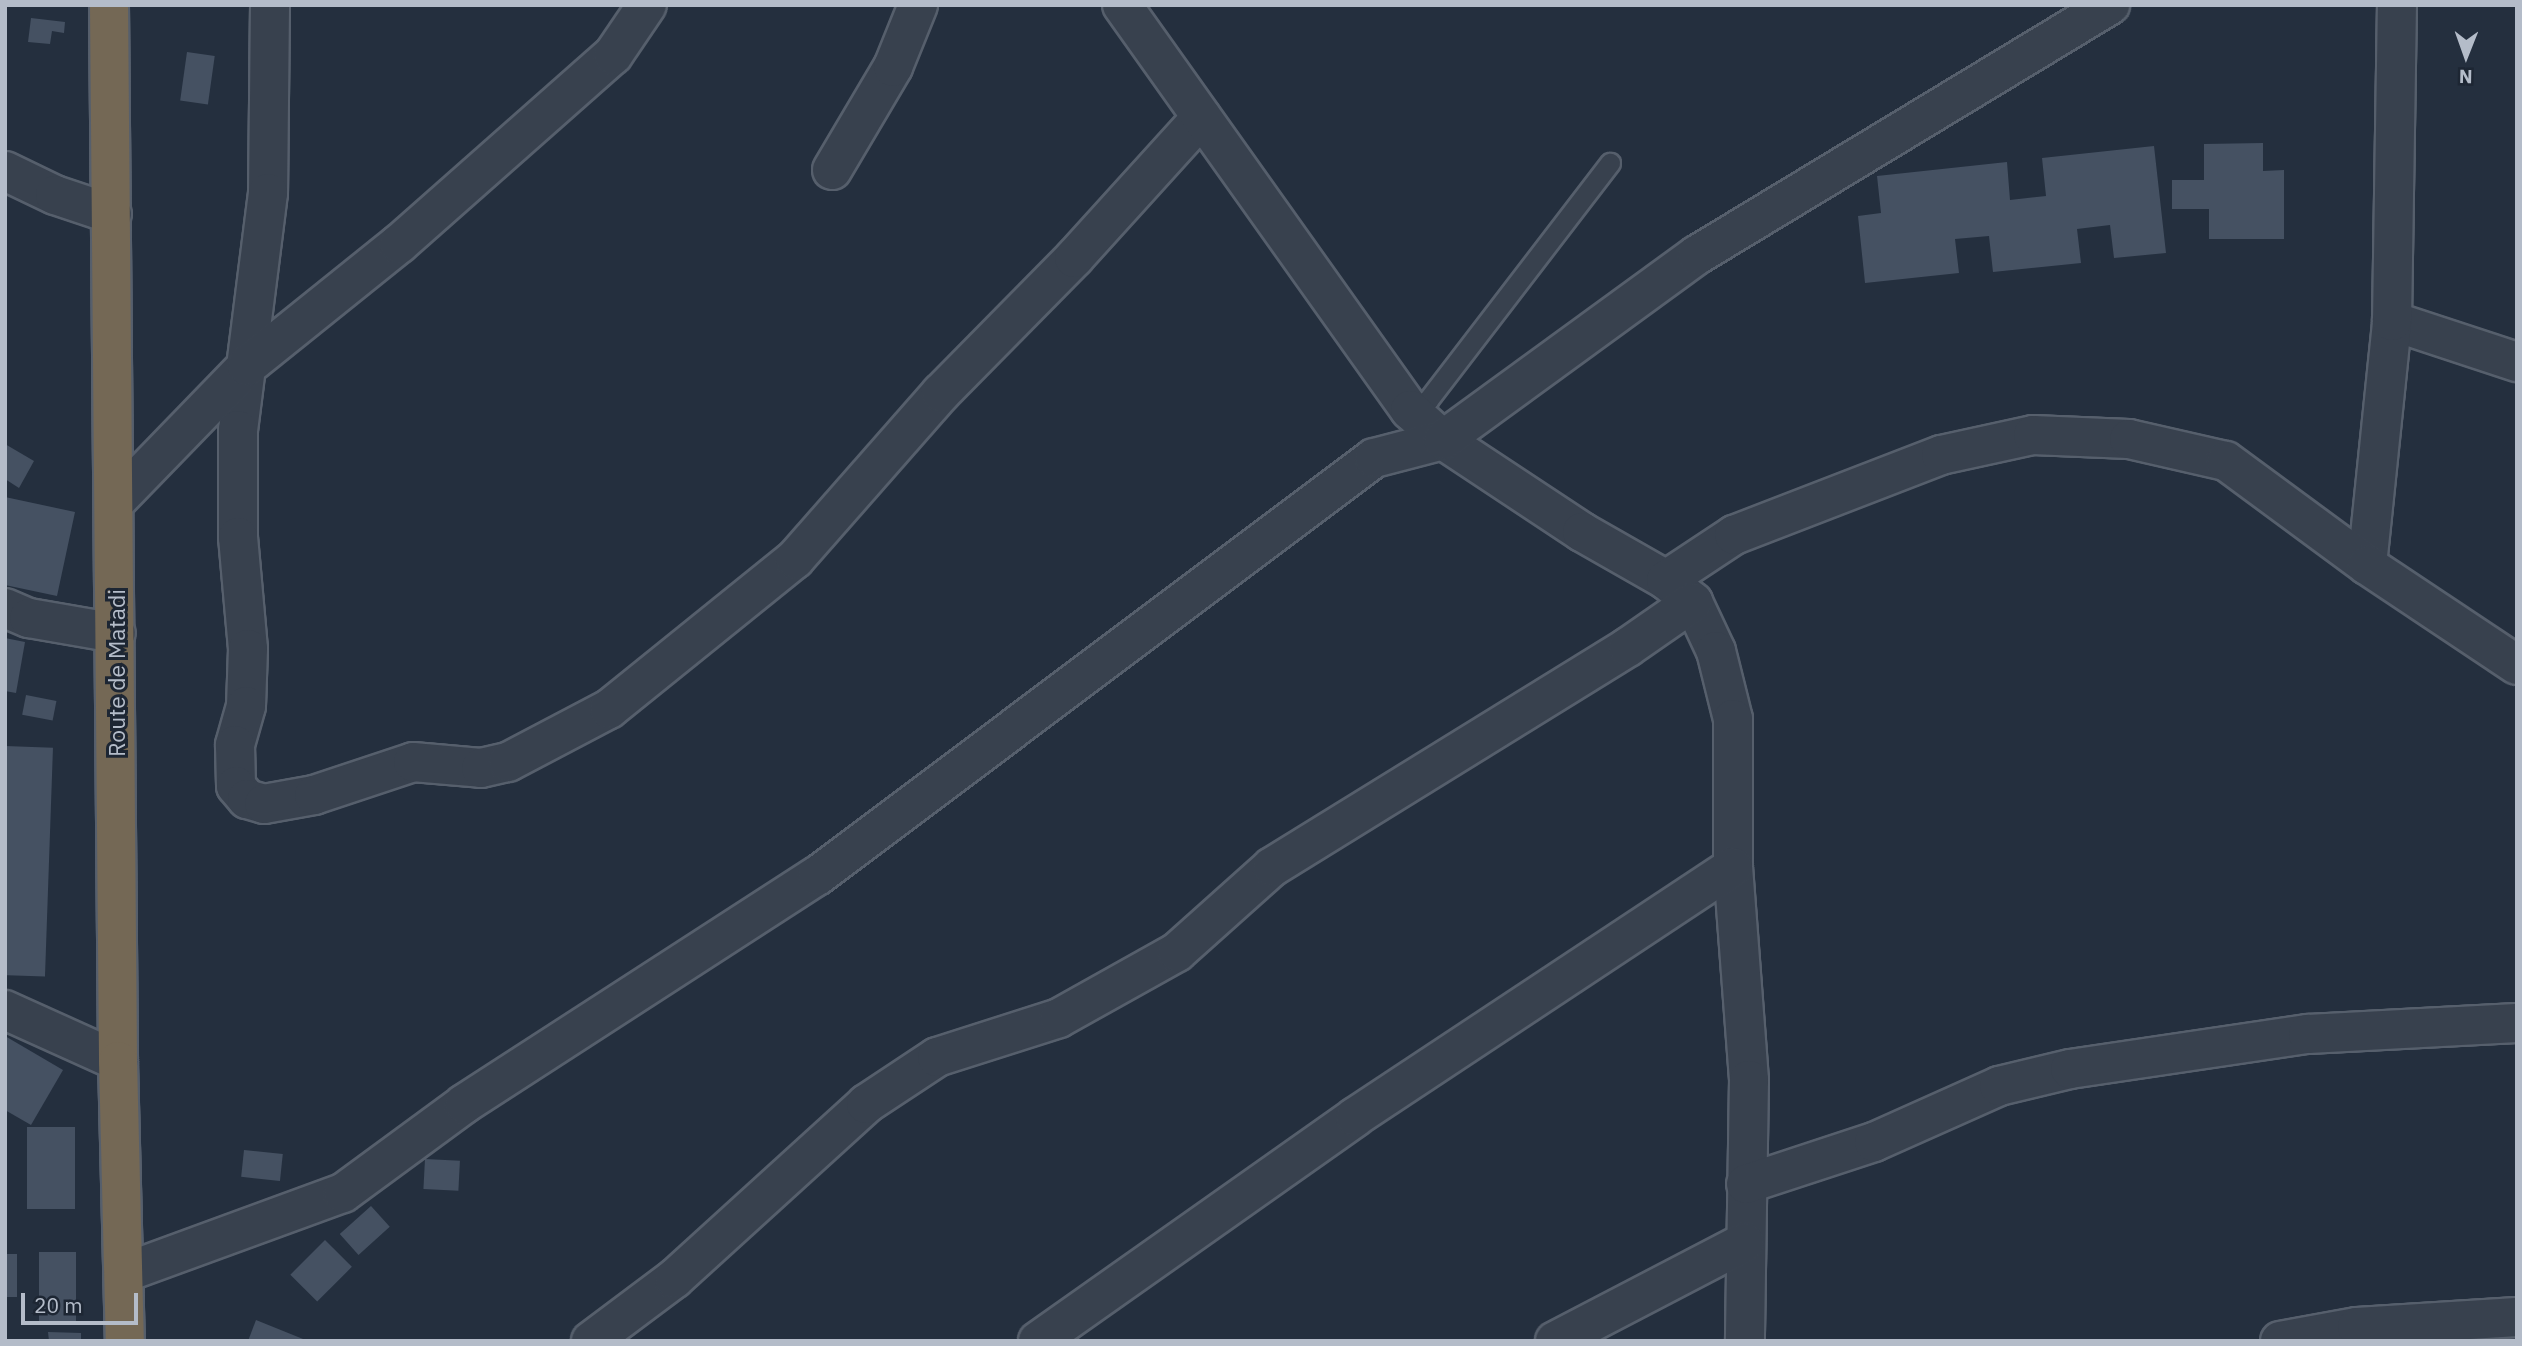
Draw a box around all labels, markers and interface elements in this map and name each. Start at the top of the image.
north arrow [2431,21,2501,91]
text: N [2459,65,2473,89]
street label: Route de Matadi [102,589,130,757]
scale bar [24,1280,142,1324]
text: 20 m [34,1291,83,1319]

